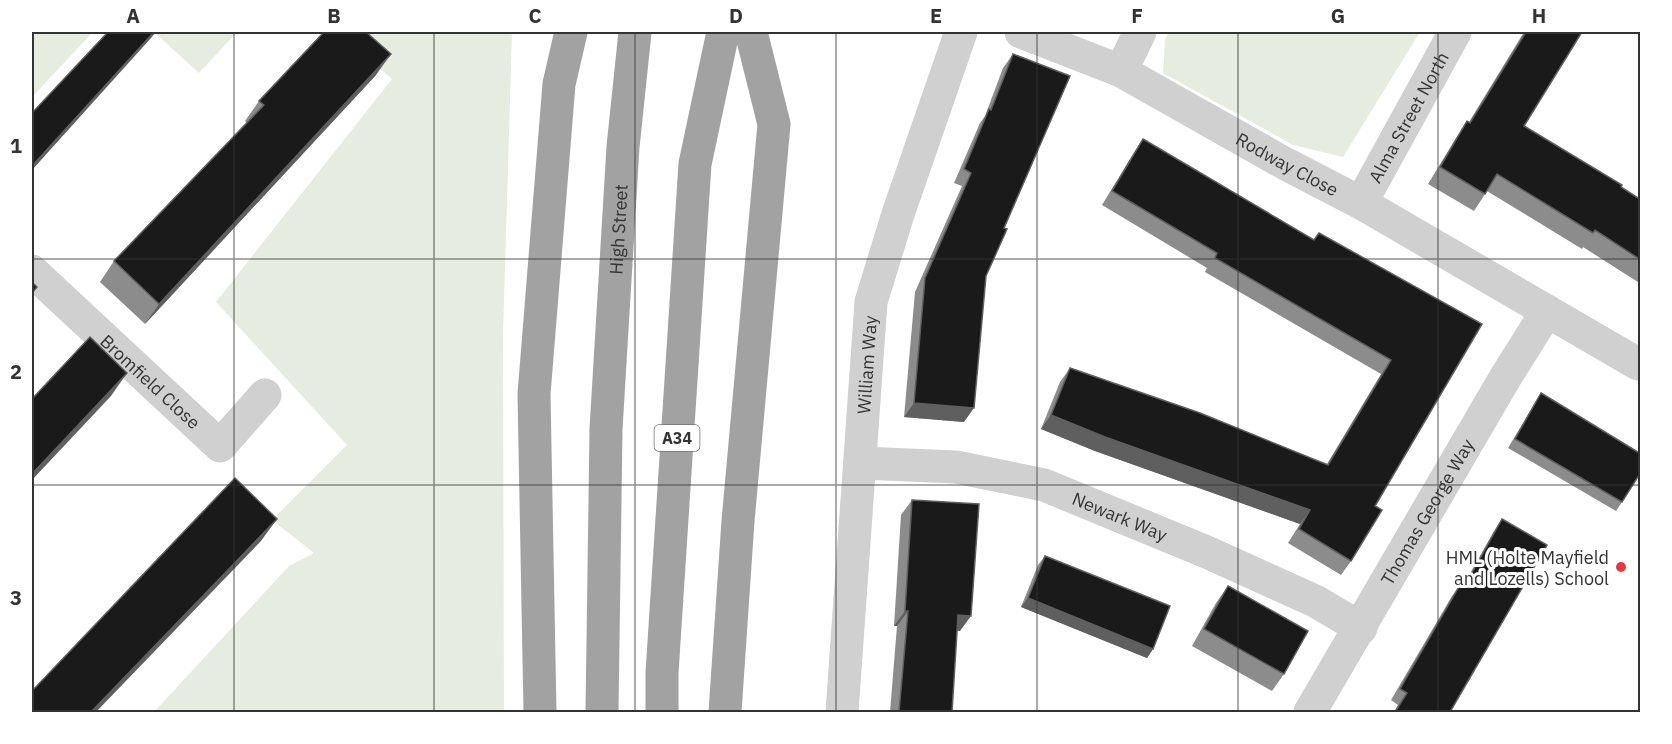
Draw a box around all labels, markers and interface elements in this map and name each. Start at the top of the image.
text: A [126,2,140,29]
text: B [327,2,341,29]
text: C [528,2,542,29]
text: D [729,2,743,29]
text: E [930,2,942,29]
text: F [1131,2,1143,29]
text: G [1331,2,1345,29]
text: H [1532,2,1546,29]
street label: Alma Street North [1363,48,1453,187]
street label: Rodway Close [1232,127,1343,201]
text: 1 [10,132,22,159]
street label: High Street [604,183,632,275]
street label: William Way [852,315,882,415]
street label: Bromfield Close [96,329,206,434]
text: 2 [10,358,22,385]
road number: A34 [654,425,700,451]
street label: Thomas George Way [1375,434,1479,589]
street label: Newark Way [1069,486,1171,546]
place label: HML (Holte Mayfield and Lozells) School [1446,546,1609,590]
marker: HML (Holte Mayfield and Lozells) School [1614,560,1628,574]
text: 3 [10,584,22,611]

